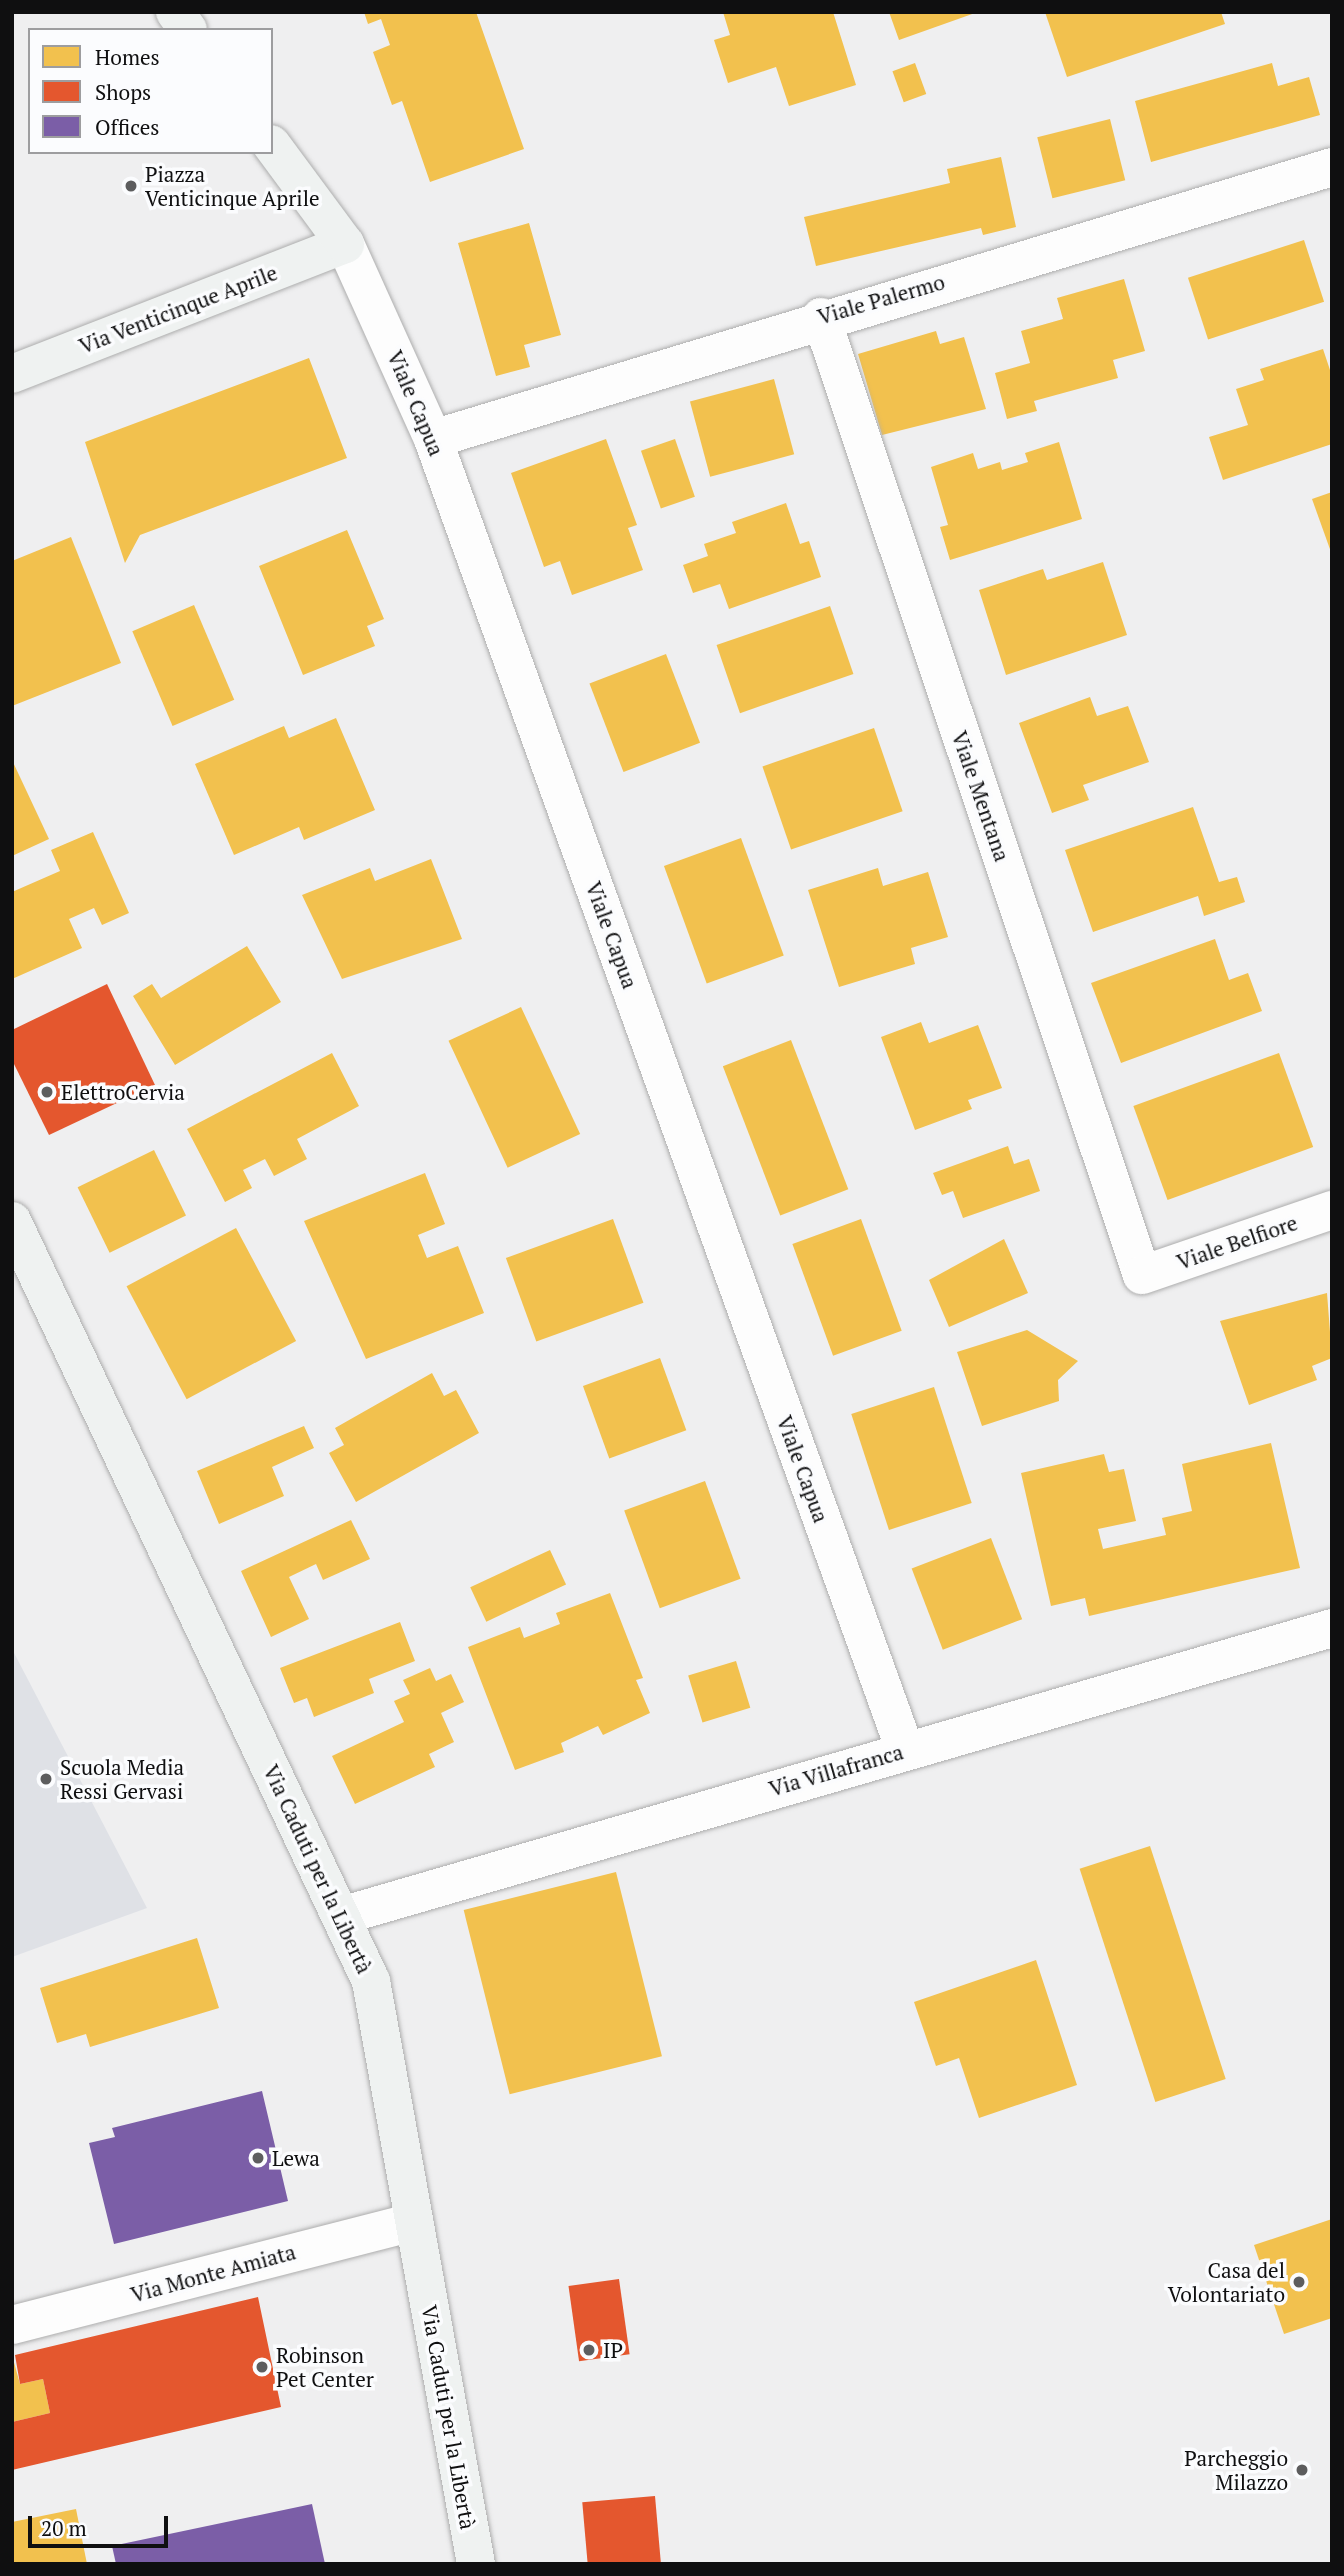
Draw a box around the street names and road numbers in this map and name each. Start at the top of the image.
street label: Via Venticinque Aprile [75,259,281,359]
street label: Viale Palermo [815,269,947,329]
street label: Viale Capua [383,347,449,459]
street label: Viale Mentana [947,728,1015,864]
street label: Viale Capua [581,878,643,992]
street label: Viale Belfiore [1173,1210,1301,1274]
street label: Viale Capua [772,1412,834,1526]
street label: Via Villafranca [766,1739,906,1801]
street label: Via Caduti per la Libertà [259,1761,377,1977]
street label: Via Monte Amiata [128,2239,298,2307]
street label: Via Caduti per la Libertà [417,2303,481,2531]

